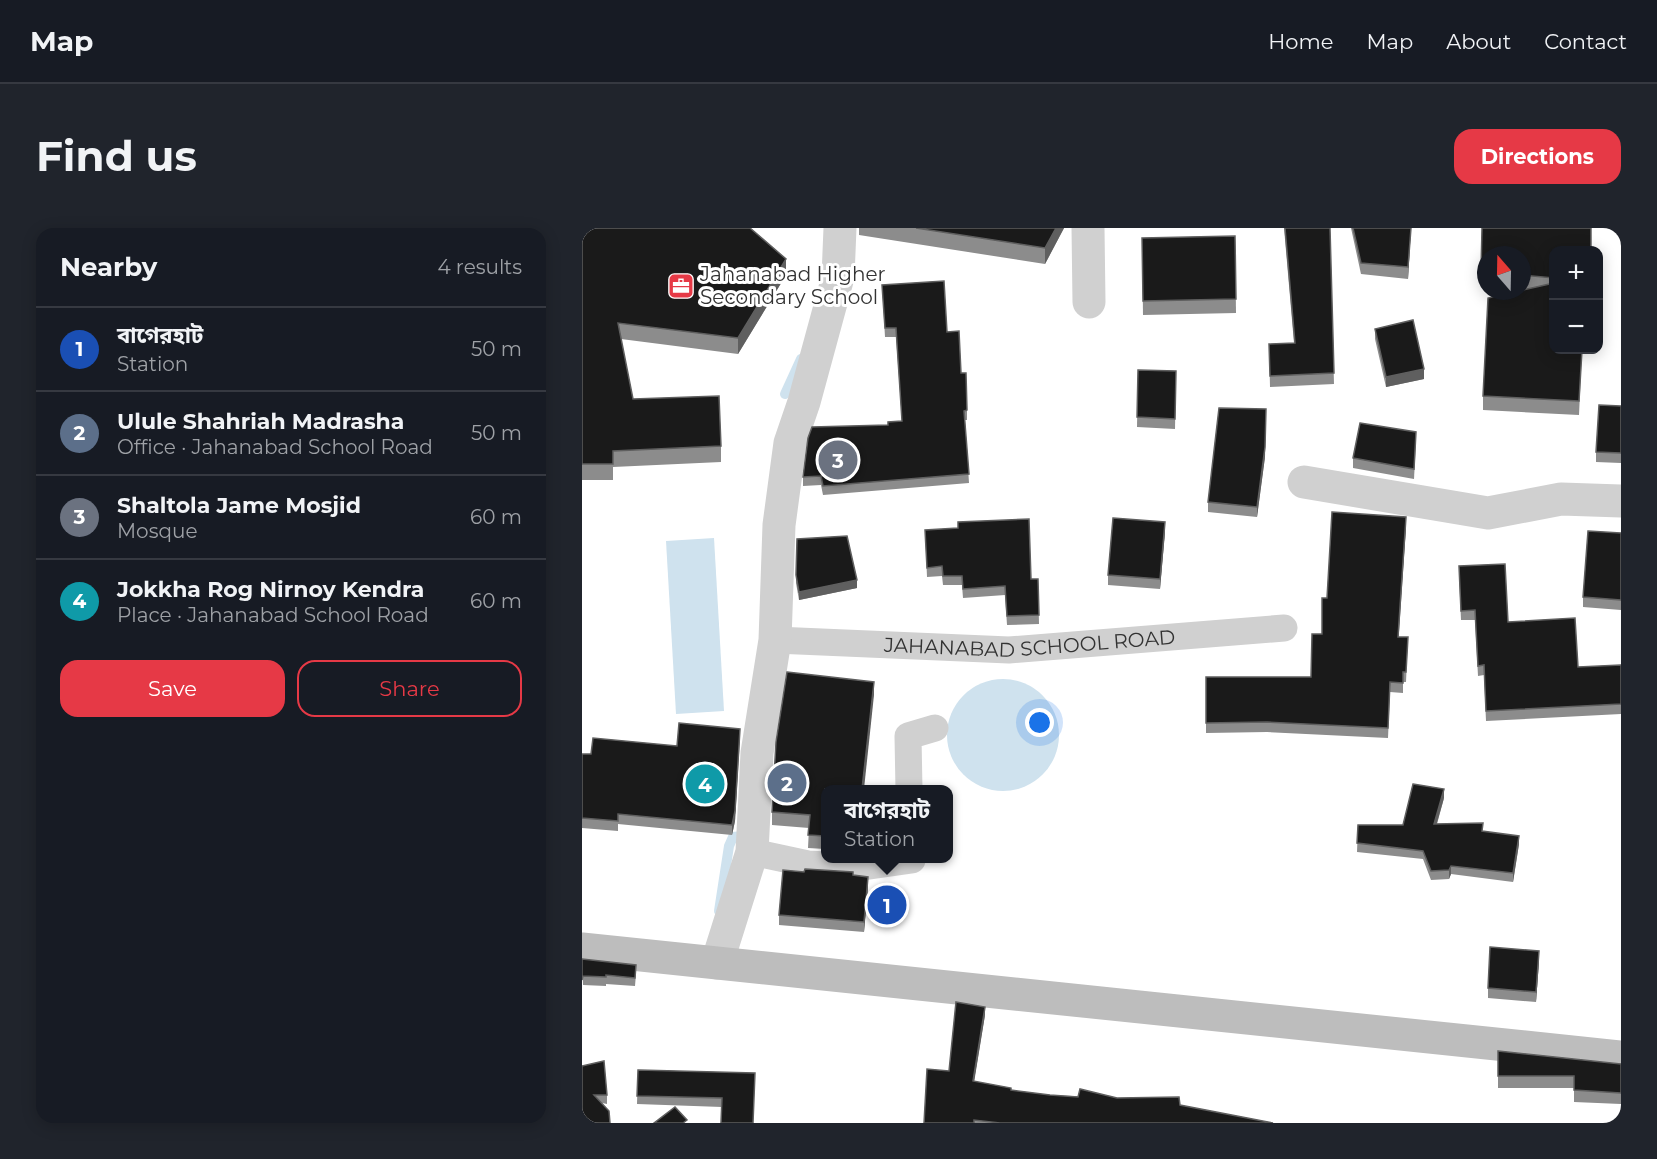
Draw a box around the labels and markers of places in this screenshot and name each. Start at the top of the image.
place label: Jahanabad Higher Secondary School [699,262,886,309]
office icon: Jahanabad Higher Secondary School [666,271,696,301]
pin: 3 [818,438,858,482]
pin: 2 [768,760,806,806]
pin: 4 [686,762,724,806]
pin: 1 [868,882,906,928]

